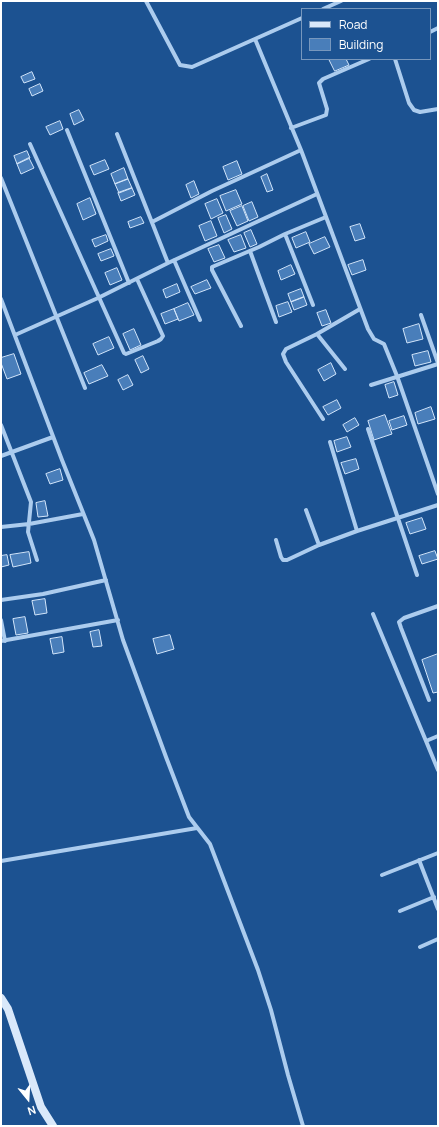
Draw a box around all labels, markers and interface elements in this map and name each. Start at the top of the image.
legend [301,8,431,60]
text: Road [339,16,367,33]
text: Building [339,36,383,53]
north arrow [8,1079,48,1119]
text: N [26,1103,38,1119]

